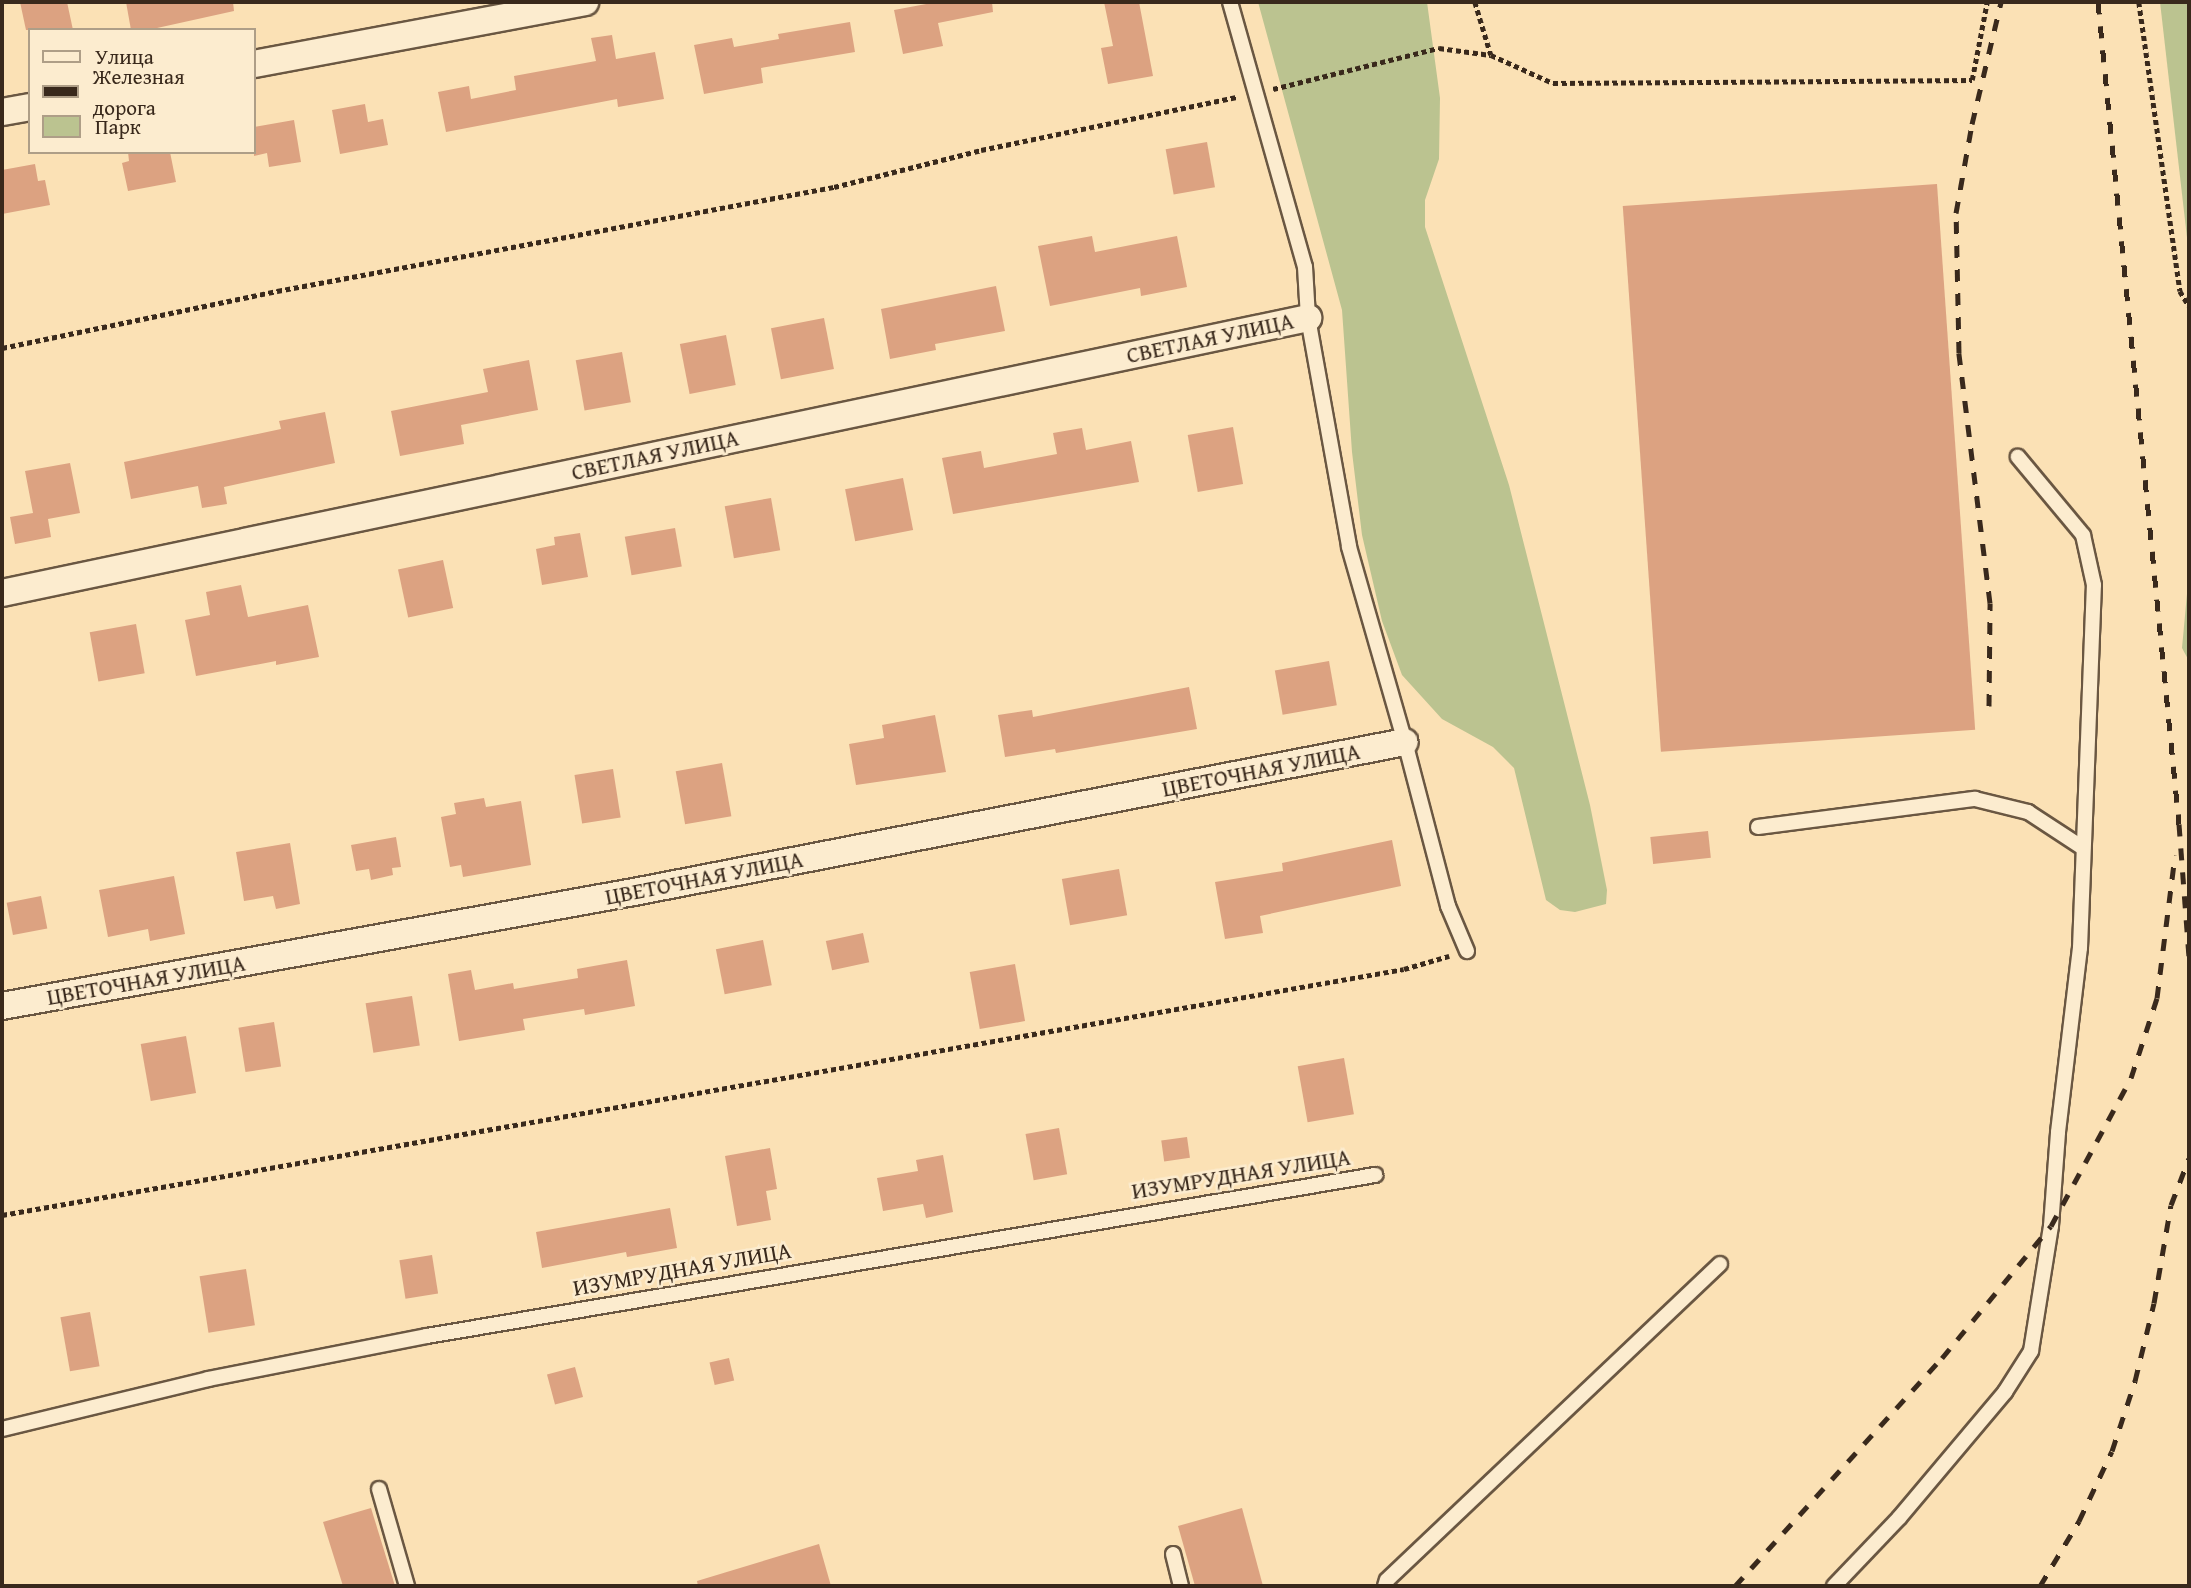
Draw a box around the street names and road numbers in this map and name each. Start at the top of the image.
street label: СВЕТЛАЯ УЛИЦА [1124,307,1296,369]
street label: СВЕТЛАЯ УЛИЦА [569,424,741,486]
street label: ЦВЕТОЧНАЯ УЛИЦА [1160,737,1362,803]
street label: ЦВЕТОЧНАЯ УЛИЦА [603,845,805,911]
street label: ЦВЕТОЧНАЯ УЛИЦА [45,949,247,1011]
street label: ИЗУМРУДНАЯ УЛИЦА [1130,1143,1352,1205]
street label: ИЗУМРУДНАЯ УЛИЦА [571,1236,793,1302]

